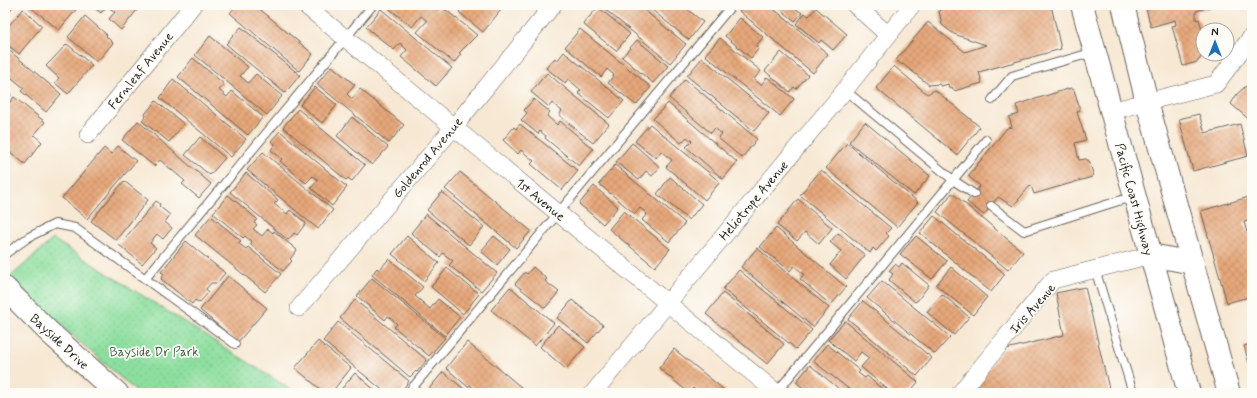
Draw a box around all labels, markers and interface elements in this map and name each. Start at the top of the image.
north arrow [1195,22,1235,62]
text: N [1211,26,1219,40]
street label: Fernleaf Avenue [105,29,178,113]
street label: Goldenrod Avenue [389,114,467,202]
street label: Pacific Coast Highway [1108,141,1157,258]
street label: Heliotrope Avenue [716,157,793,244]
street label: 1st Avenue [512,175,568,225]
street label: Iris Avenue [1006,280,1060,338]
street label: Bayside Drive [26,310,92,374]
park label: Bayside Dr Park [109,344,199,361]

